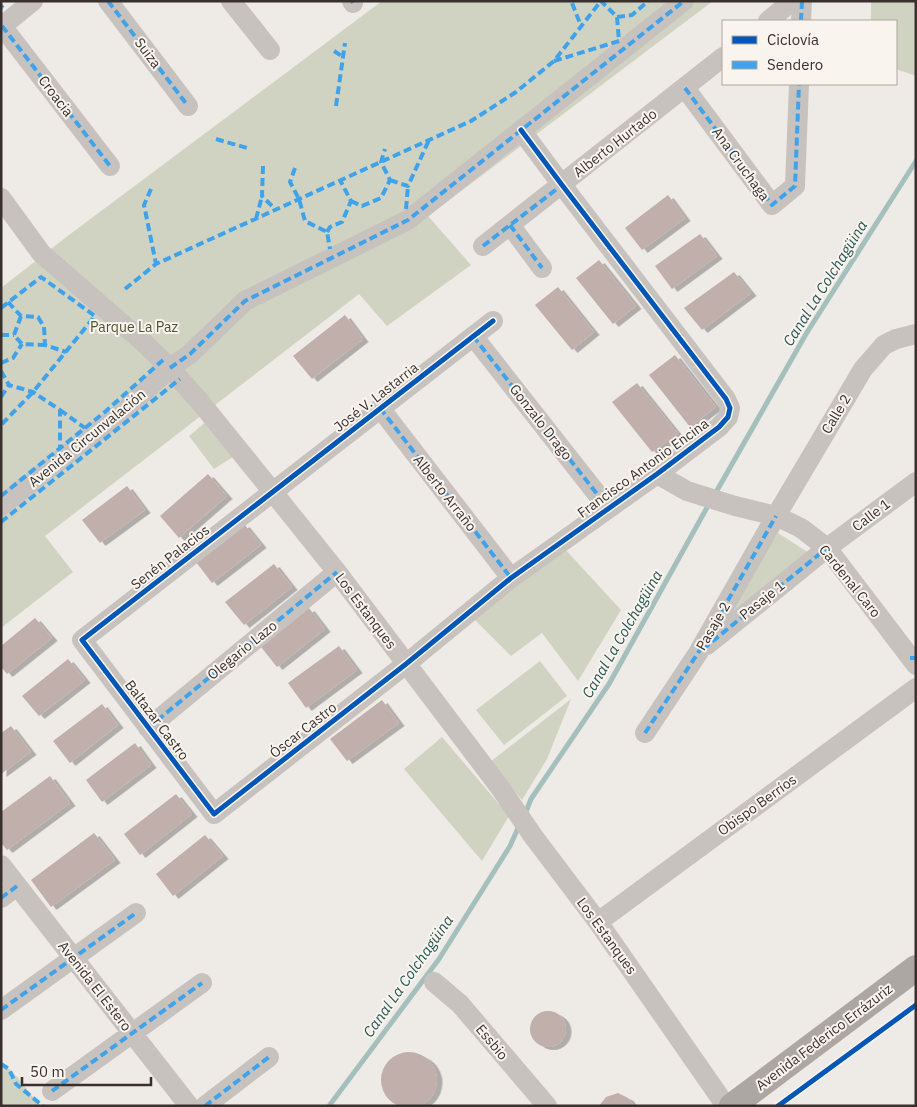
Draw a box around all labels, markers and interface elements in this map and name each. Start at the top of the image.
legend [722,20,897,85]
text: Ciclovía [767,30,819,49]
street label: Suiza [131,34,166,72]
text: Sendero [767,55,823,74]
street label: Croacia [35,72,78,121]
street label: Alberto Hurtado [570,105,661,181]
street label: Ana Cruchaga [708,124,774,205]
water label: Canal La Colchagüina [779,216,872,349]
park label: Parque La Paz [90,318,179,336]
street label: José V. Lastarria [330,358,422,436]
street label: Gonzalo Drago [506,380,576,464]
street label: Avenida Circunvalación [25,385,149,491]
street label: Calle 2 [817,391,855,437]
street label: Francisco Antonio Encina [574,414,713,522]
street label: Alberto Arraño [410,451,481,535]
street label: Calle 1 [848,495,894,535]
street label: Senén Palacios [127,521,213,593]
street label: Cardenal Caro [815,541,885,621]
water label: Canal La Colchagüina [578,566,667,701]
street label: Los Estanques [332,569,401,653]
street label: Pasaje 1 [736,576,788,624]
street label: Pasaje 2 [692,599,734,653]
street label: Olegario Lazo [203,616,281,684]
street label: Baltazar Castro [121,676,193,764]
street label: Óscar Castro [265,697,340,762]
street label: Obispo Berríos [714,770,800,840]
street label: Los Estanques [573,894,641,978]
water label: Canal La Colchagüina [359,911,457,1041]
street label: Avenida El Estero [54,937,136,1035]
street label: Avenida Federico Errázuriz [752,979,896,1094]
street label: Essbio [472,1020,512,1064]
scale bar [22,1054,151,1086]
text: 50 m [30,1062,65,1081]

